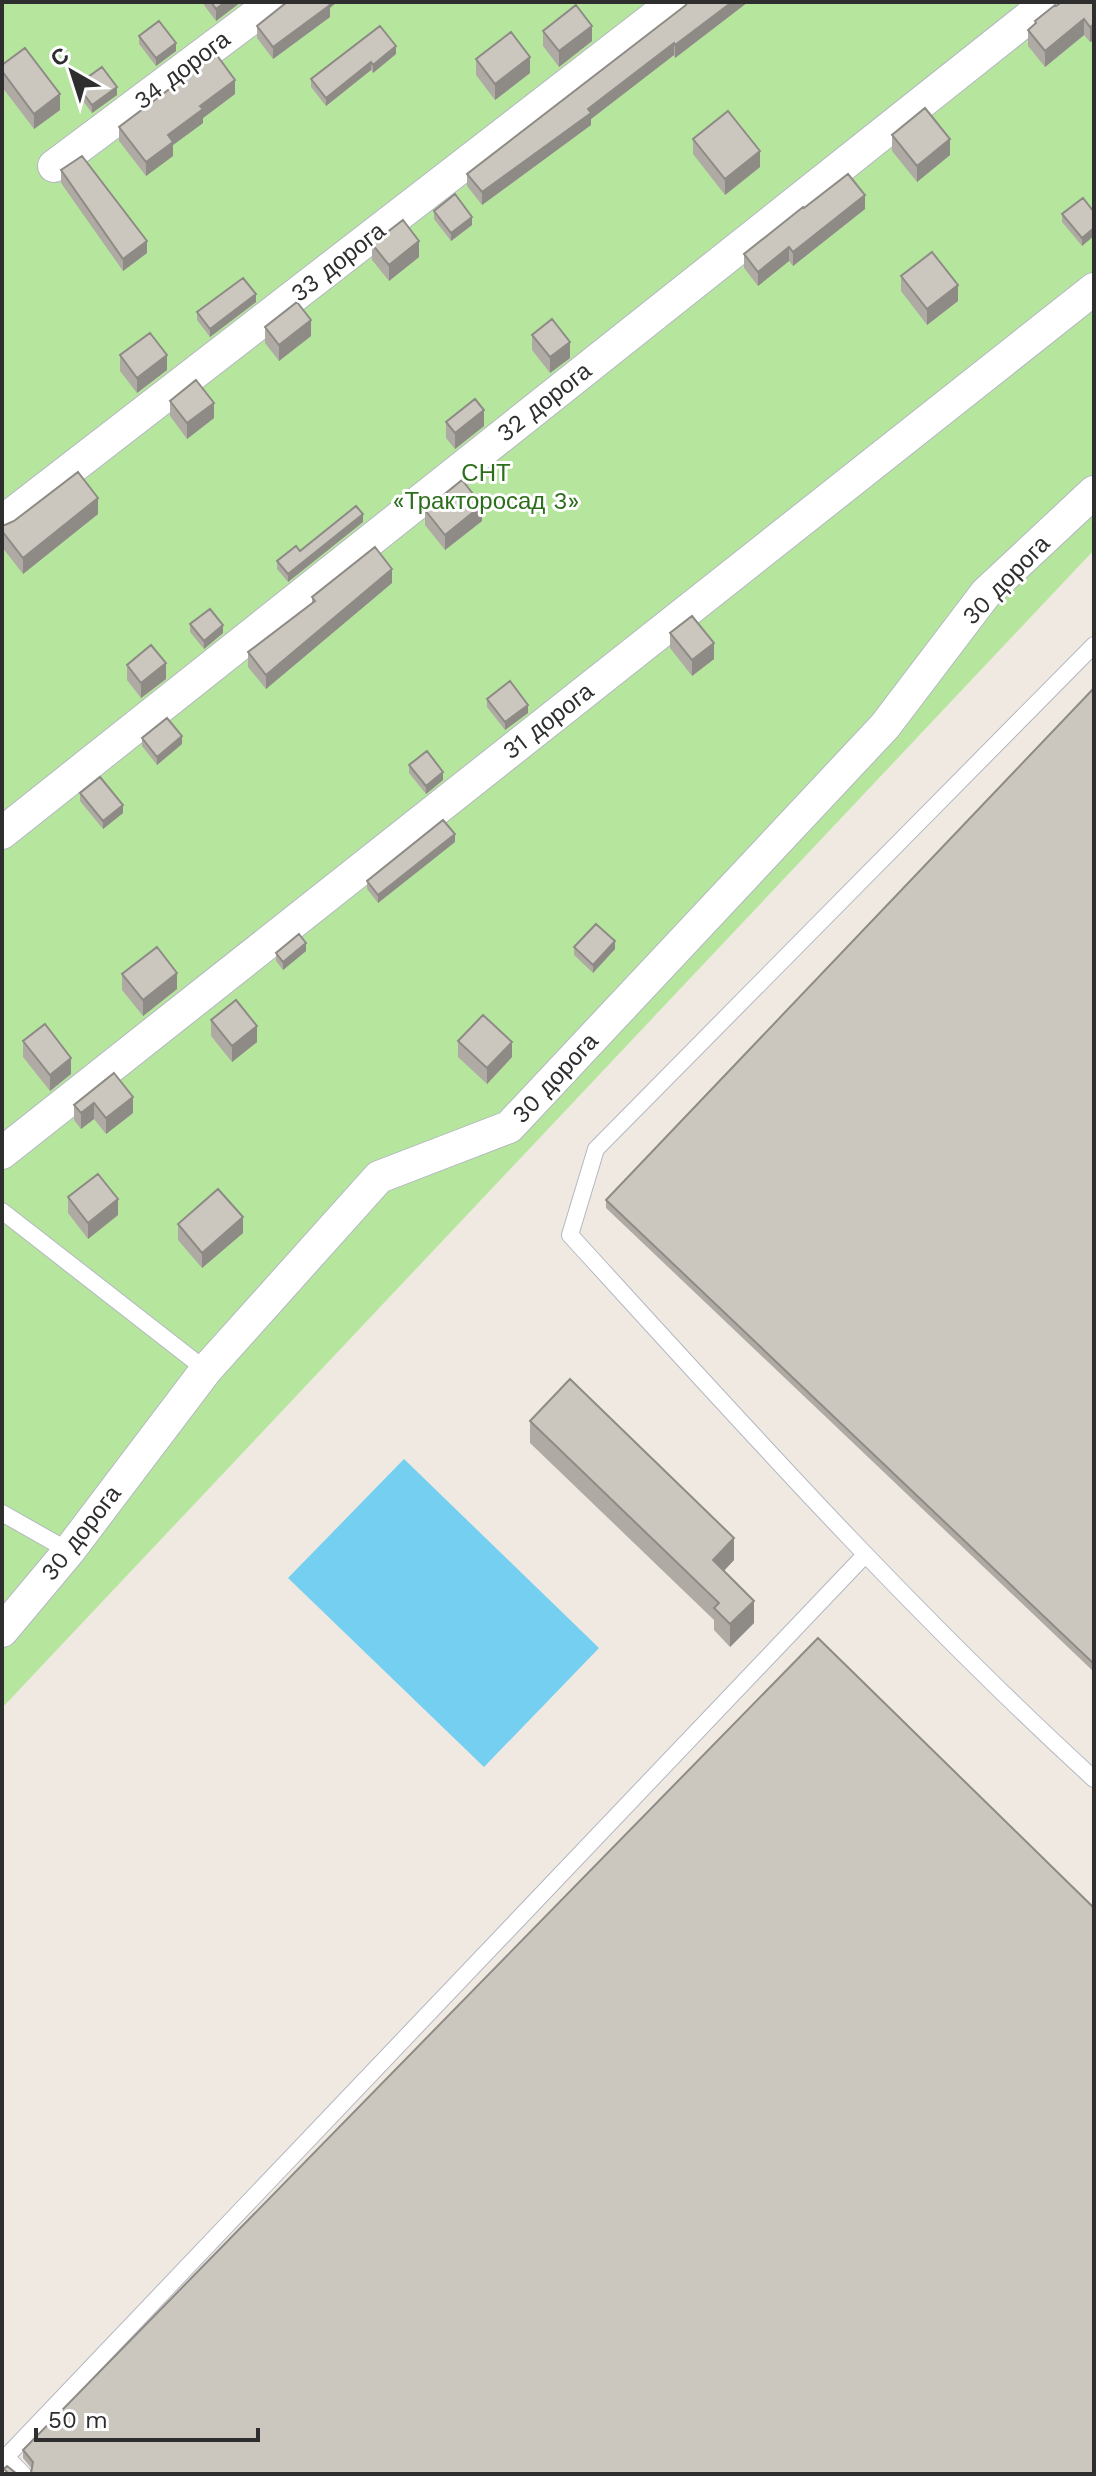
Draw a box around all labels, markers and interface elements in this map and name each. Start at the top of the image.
street label: 34 дорога [129,25,236,115]
north arrow [32,32,112,112]
text: С [46,42,74,72]
street label: 33 дорога [285,216,391,307]
street label: 32 дорога [491,356,597,447]
park label: СНТ «Тракторосад 3» [393,459,579,515]
street label: 30 дорога [957,529,1056,630]
street label: 31 дорога [497,677,599,765]
street label: 30 дорога [506,1027,604,1129]
street label: 30 дорога [35,1479,127,1586]
scale bar [36,2392,258,2442]
text: 50 m [48,2406,108,2434]

